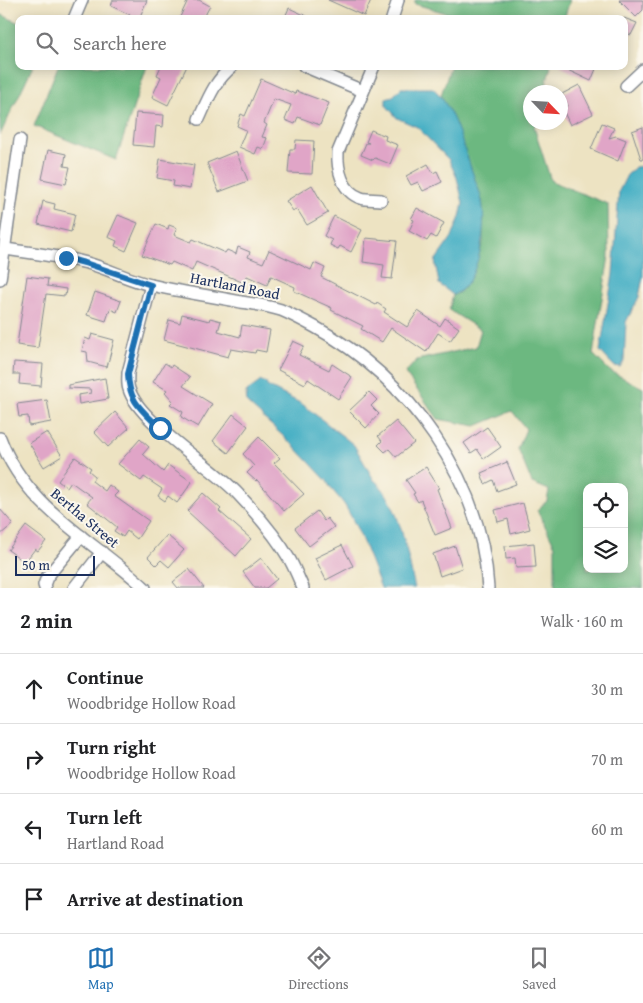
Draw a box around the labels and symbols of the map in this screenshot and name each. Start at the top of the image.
north arrow [523,85,568,130]
route end [55,247,78,270]
street label: Hartland Road [188,267,282,304]
route start [149,417,172,440]
street label: Bertha Street [46,483,125,553]
scale bar [15,553,95,576]

